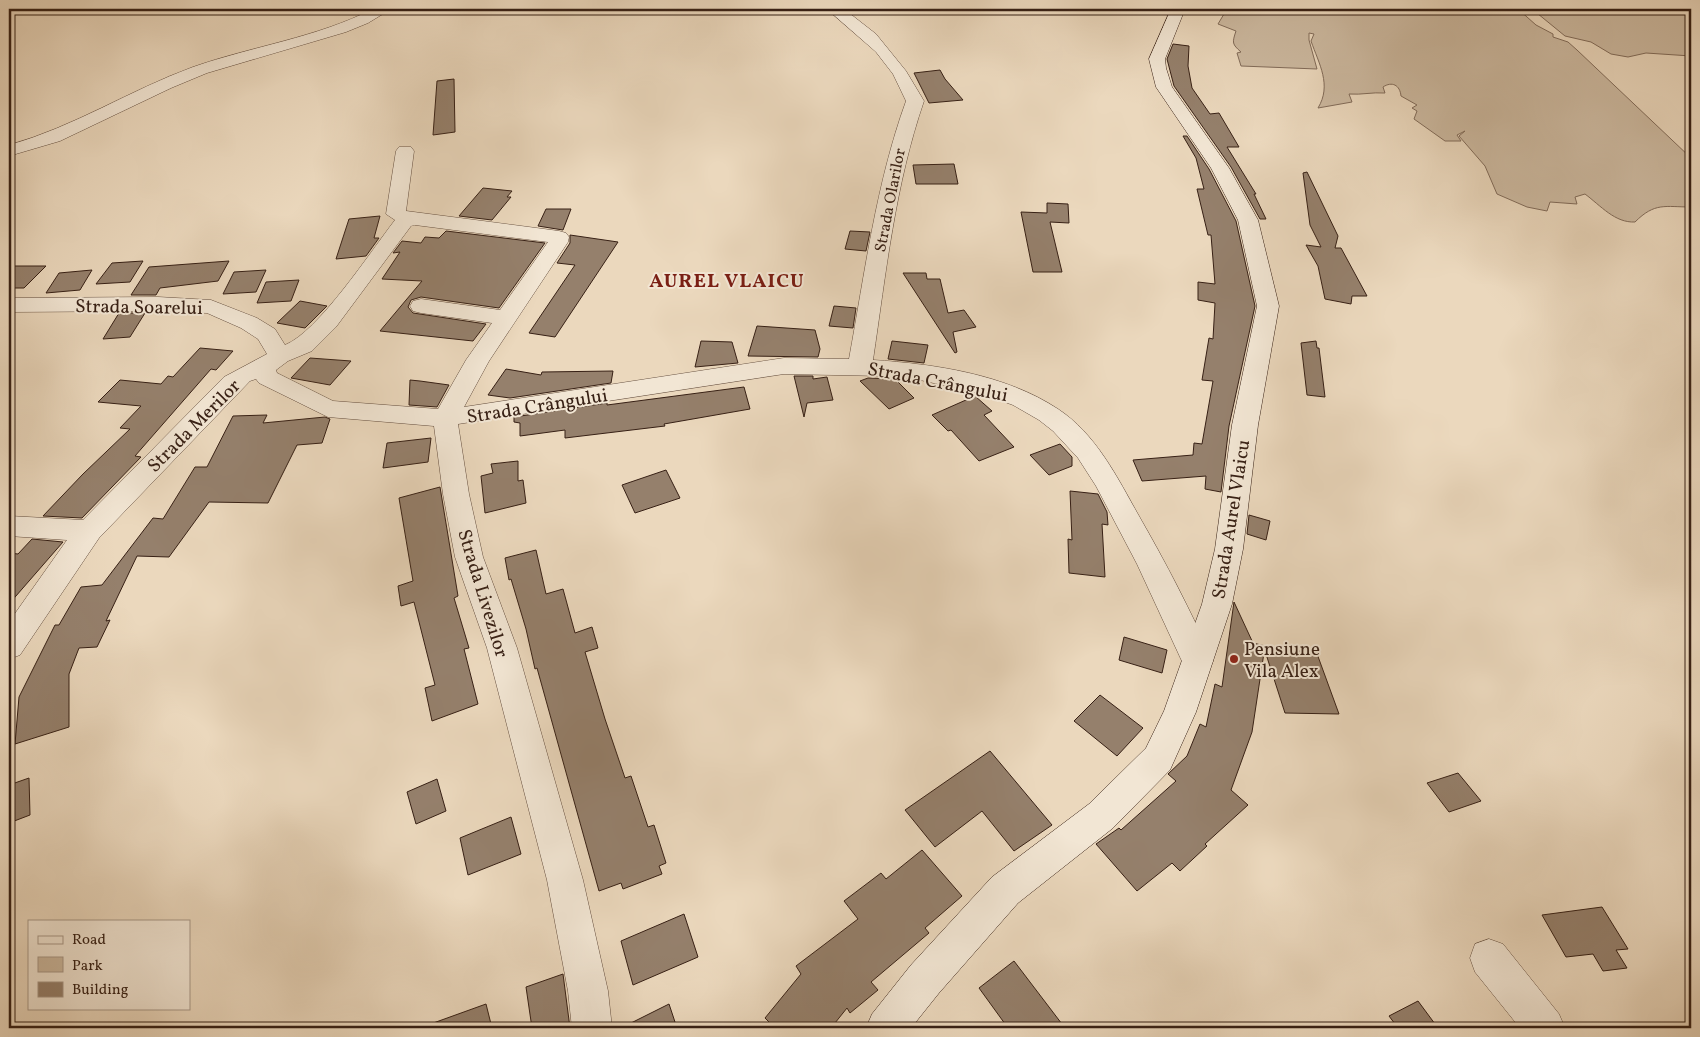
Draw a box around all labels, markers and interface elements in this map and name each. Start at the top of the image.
street label: Strada Olarilor [870,146,912,254]
district label: AUREL VLAICU [649,268,805,296]
street label: Strada Soarelui [75,294,203,322]
street label: Strada Crângului [865,357,1010,409]
street label: Strada Merilor [142,374,247,479]
street label: Strada Crângului [465,383,610,431]
street label: Strada Aurel Vlaicu [1207,438,1257,601]
street label: Strada Livezilor [450,526,514,661]
place label: Pensiune Vila Alex [1244,637,1320,685]
marker: Pensiune Vila Alex [1228,653,1240,665]
legend [28,920,190,1010]
text: Road [72,930,106,951]
text: Park [72,956,103,977]
text: Building [72,980,129,1001]

